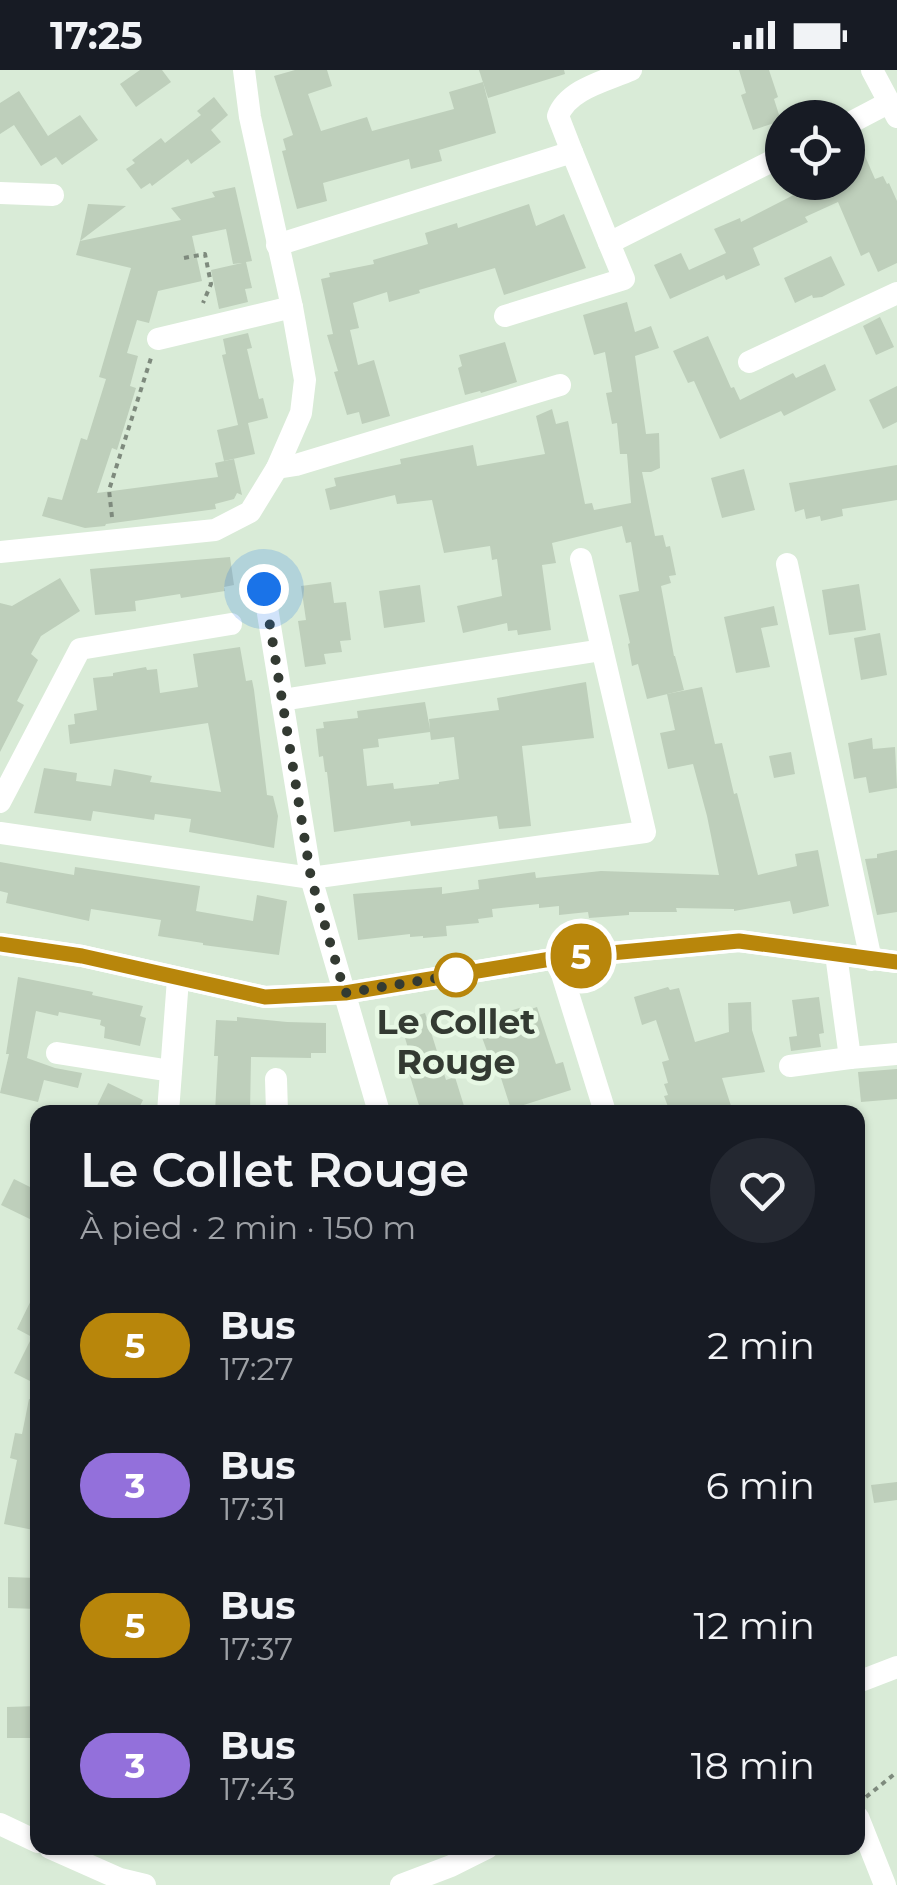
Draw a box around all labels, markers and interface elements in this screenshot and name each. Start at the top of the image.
text: 17:25 [50,12,143,59]
map controls [765,100,865,200]
button: locate [765,100,865,200]
your location [239,564,289,614]
line badge: 5 [548,924,614,988]
text: 5 [571,935,591,978]
marker: Le Collet Rouge [435,954,477,996]
place label: Le Collet Rouge [377,1000,536,1083]
button: heart [710,1138,815,1243]
text: Le Collet Rouge [80,1141,469,1199]
text: À pied · 2 min · 150 m [80,1208,416,1247]
text: Bus [220,1302,295,1349]
text: 2 min [707,1322,815,1369]
text: 5 [125,1324,145,1367]
text: 17:27 [220,1349,294,1388]
text: Bus [220,1442,295,1489]
text: 6 min [706,1462,815,1509]
text: 3 [125,1464,145,1507]
text: 17:31 [220,1489,286,1528]
text: Bus [220,1582,295,1629]
text: 12 min [694,1602,815,1649]
text: 5 [125,1604,145,1647]
text: 17:37 [220,1629,293,1668]
text: Bus [220,1722,295,1769]
text: 18 min [691,1742,815,1789]
text: 3 [125,1744,145,1787]
text: 17:43 [220,1769,295,1808]

